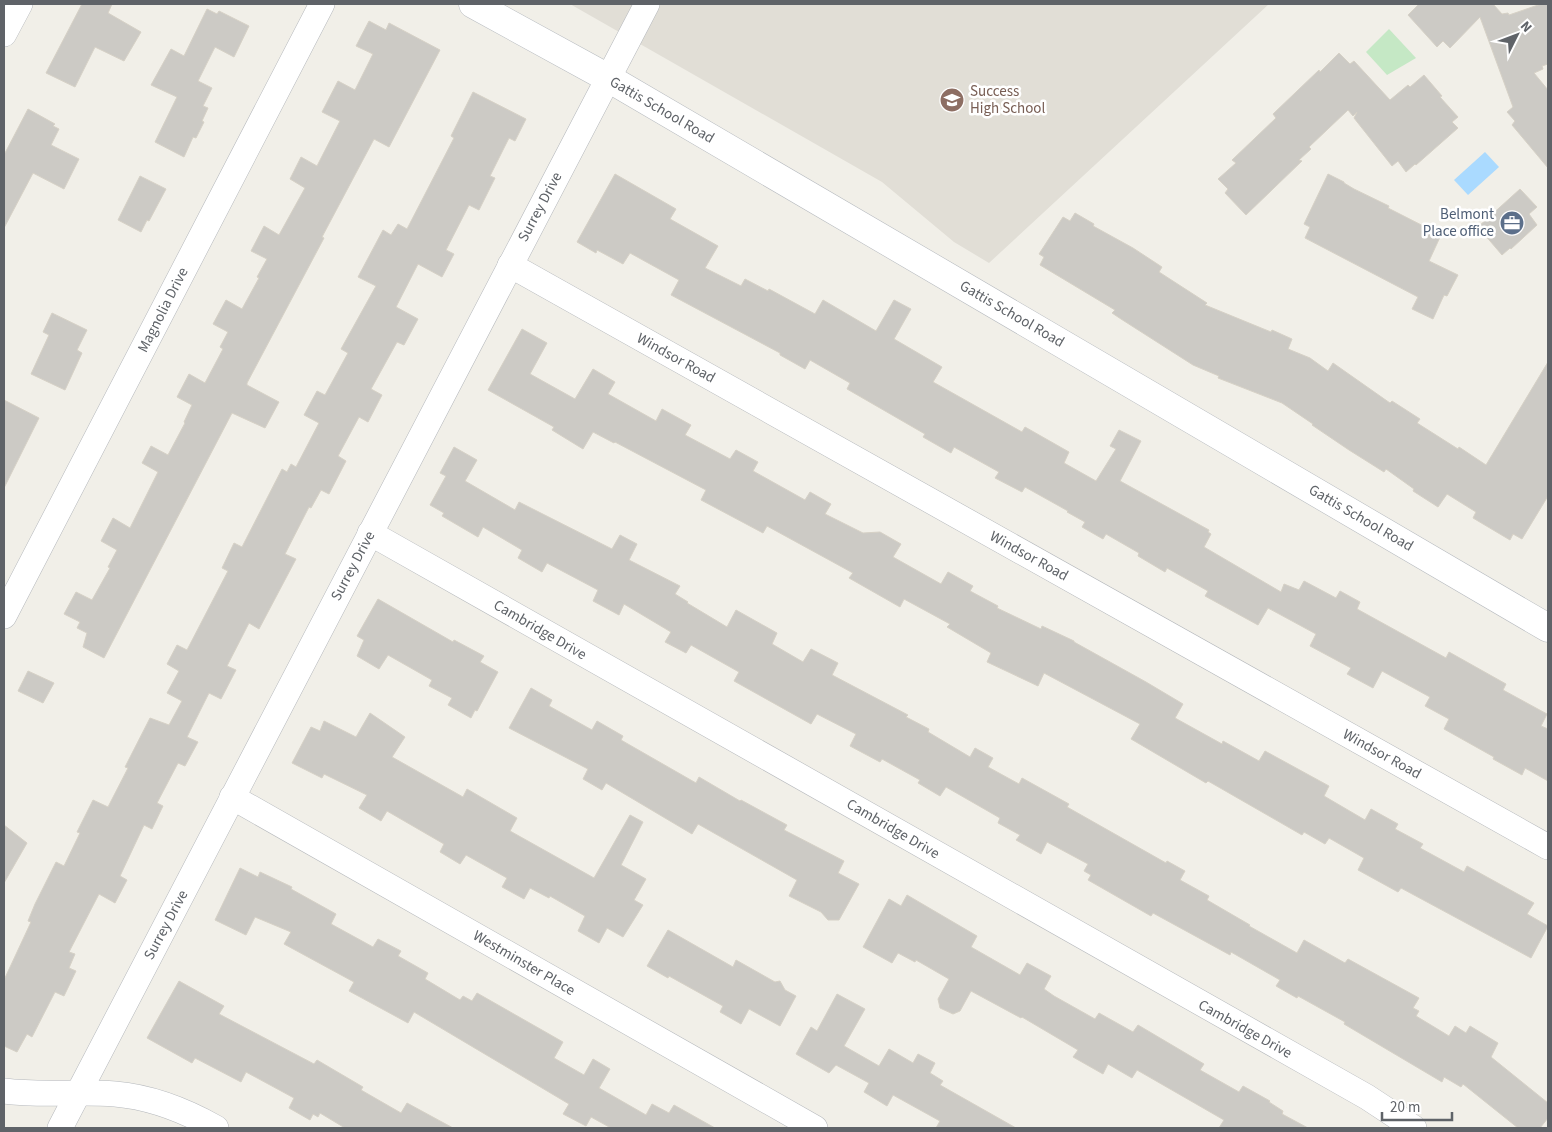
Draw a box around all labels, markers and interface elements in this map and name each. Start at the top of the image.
north arrow [1492,10,1542,60]
text: N [1515,17,1536,37]
street label: Gattis School Road [606,71,718,149]
place label: Success High School [970,81,1045,119]
school or university icon: Success High School [939,87,965,113]
street label: Surrey Drive [513,168,567,246]
place label: Belmont Place office [1423,204,1494,242]
office icon: Belmont Place office [1499,210,1525,236]
street label: Magnolia Drive [133,264,193,356]
street label: Gattis School Road [956,275,1068,353]
street label: Windsor Road [633,328,719,388]
street label: Gattis School Road [1305,479,1417,557]
street label: Windsor Road [986,526,1072,586]
street label: Surrey Drive [326,527,380,605]
street label: Cambridge Drive [490,595,590,665]
street label: Windsor Road [1339,724,1425,784]
street label: Cambridge Drive [843,794,943,864]
street label: Surrey Drive [139,886,193,964]
street label: Westminster Place [469,925,579,1001]
street label: Cambridge Drive [1194,995,1296,1063]
scale bar [1382,1090,1452,1122]
text: 20 m [1390,1097,1420,1118]

